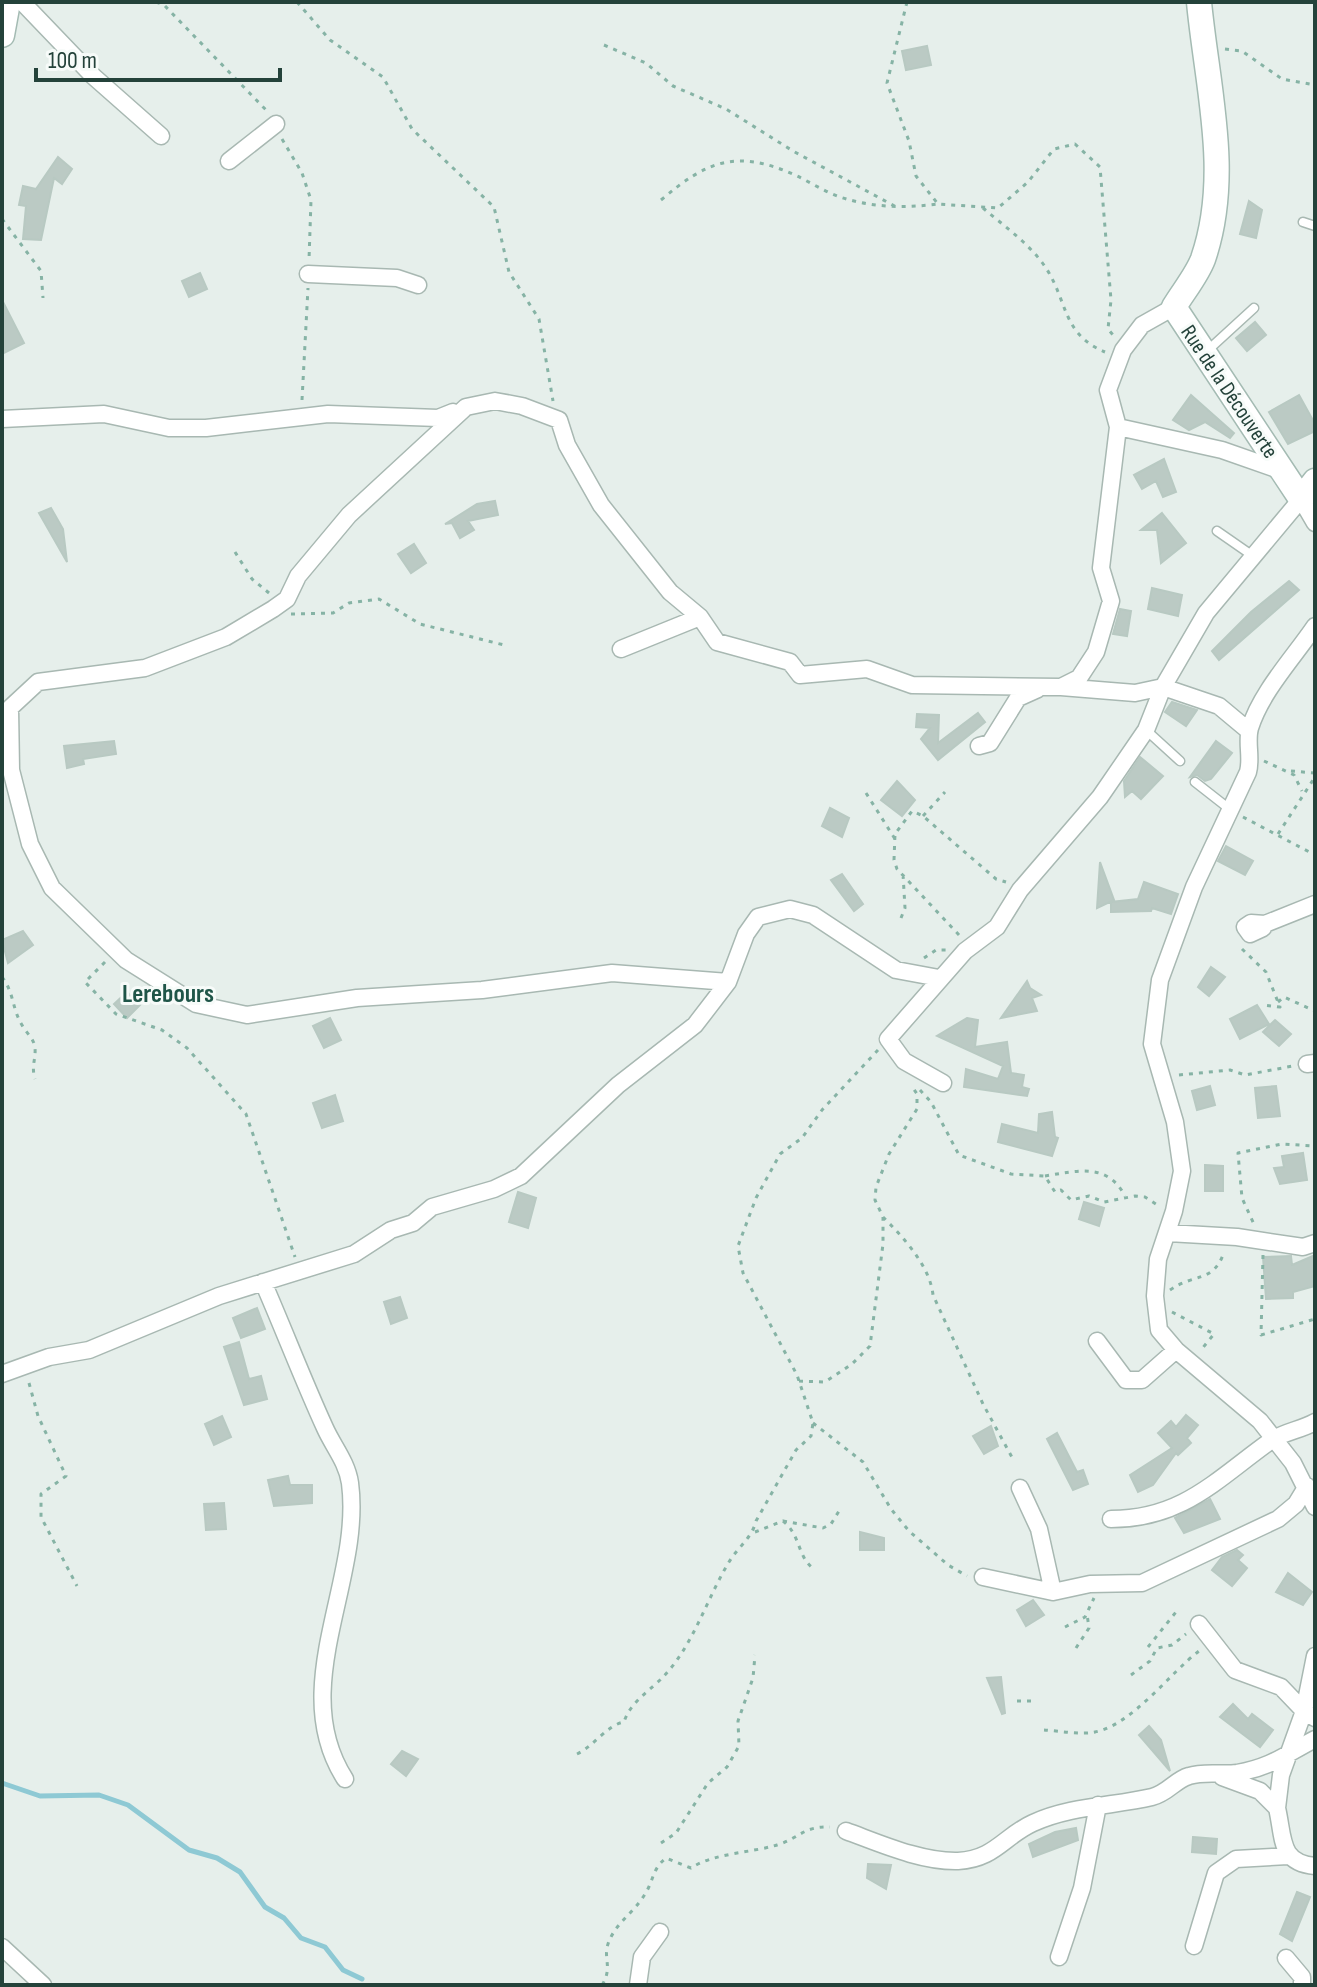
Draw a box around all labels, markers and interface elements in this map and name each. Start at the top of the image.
scale bar [36,32,280,82]
text: 100 m [48,46,97,75]
street label: Rue de la Découverte [1174,320,1284,464]
district label: Lerebours [122,979,214,1010]

